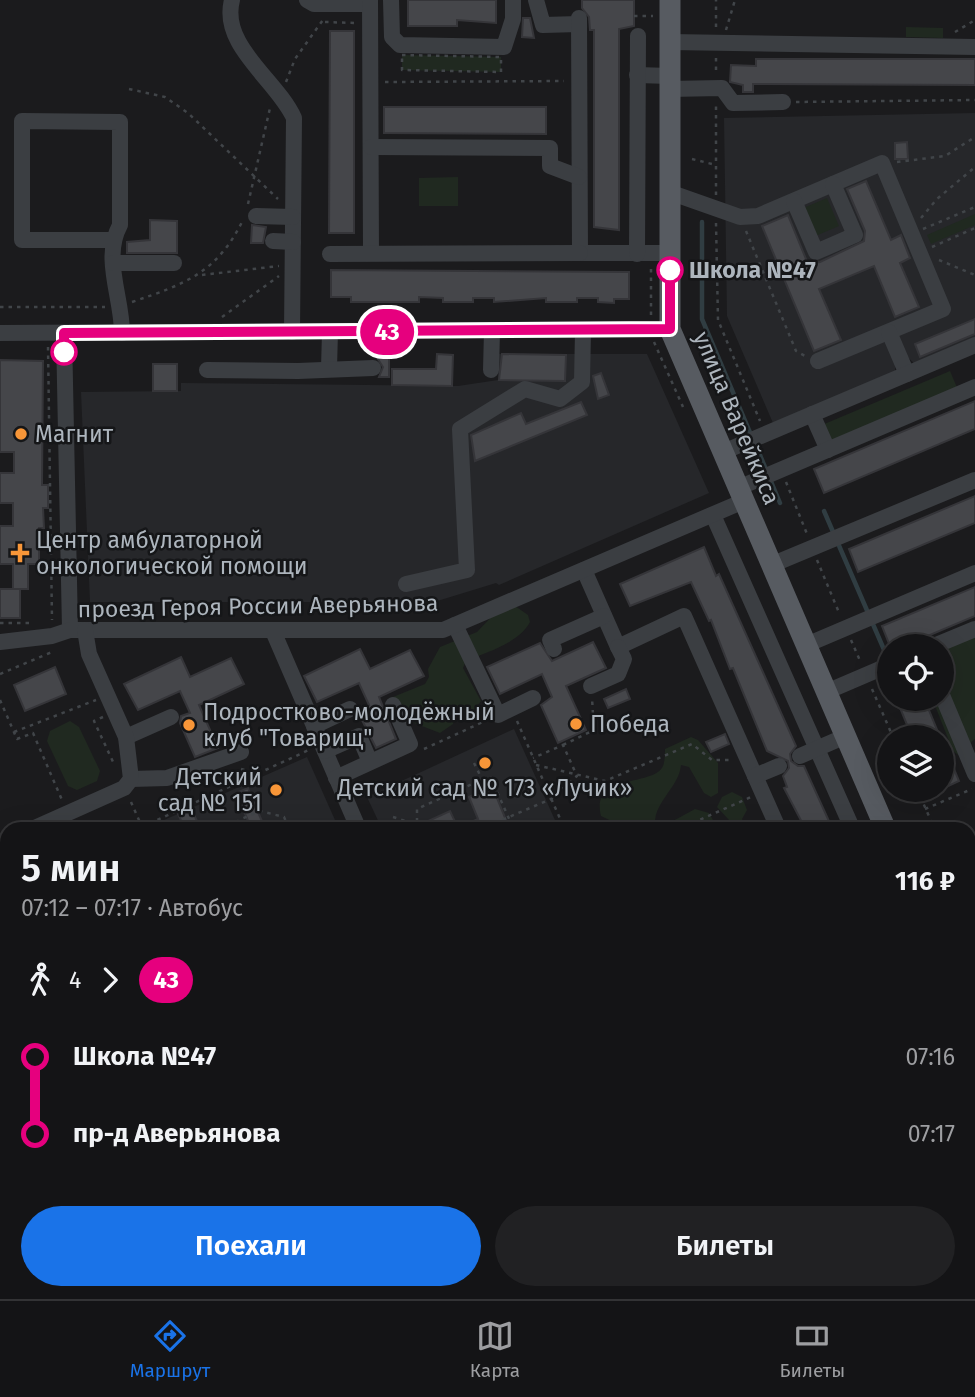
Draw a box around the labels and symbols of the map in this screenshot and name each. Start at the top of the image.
place label: Школа №47 [689,256,816,284]
marker: Школа №47 [657,257,683,283]
line badge: 43 [356,309,418,355]
street label: улица Варейкиса [688,327,786,509]
unlabelled marker [51,339,77,365]
place label: Магнит [35,420,114,448]
marker: Магнит [13,426,29,442]
place label: Центр амбулаторной онкологической помощи [36,526,308,580]
marker: Центр амбулаторной онкологической помощи [10,543,30,563]
street label: проезд Героя России Аверьянова [77,589,439,623]
place label: Подростково-молодёжный клуб "Товарищ" [203,698,495,752]
place label: Победа [590,710,670,738]
marker: Победа [568,716,584,732]
marker: Подростково-молодёжный клуб "Товарищ" [181,717,197,733]
marker: Детский сад № 173 «Лучик» [477,755,493,771]
place label: Детский сад № 151 [158,763,262,817]
place label: Детский сад № 173 «Лучик» [336,774,633,802]
marker: Детский сад № 151 [268,782,284,798]

